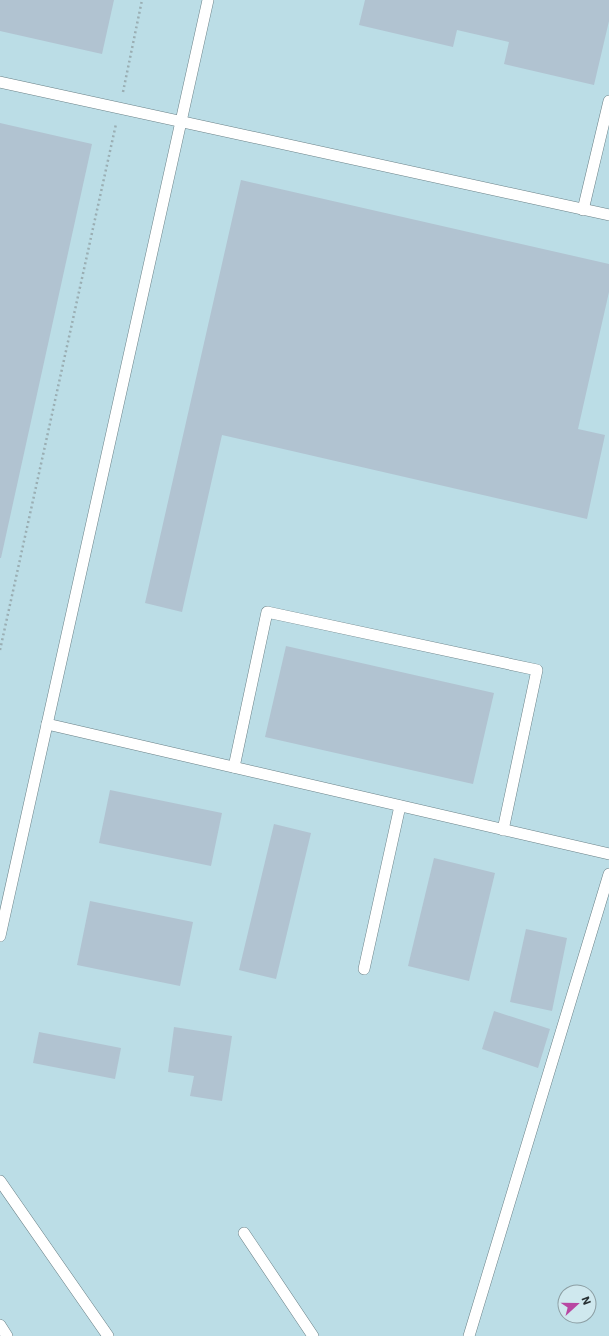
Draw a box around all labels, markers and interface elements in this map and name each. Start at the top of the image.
north arrow [557,1284,597,1324]
text: N [578,1294,594,1307]

